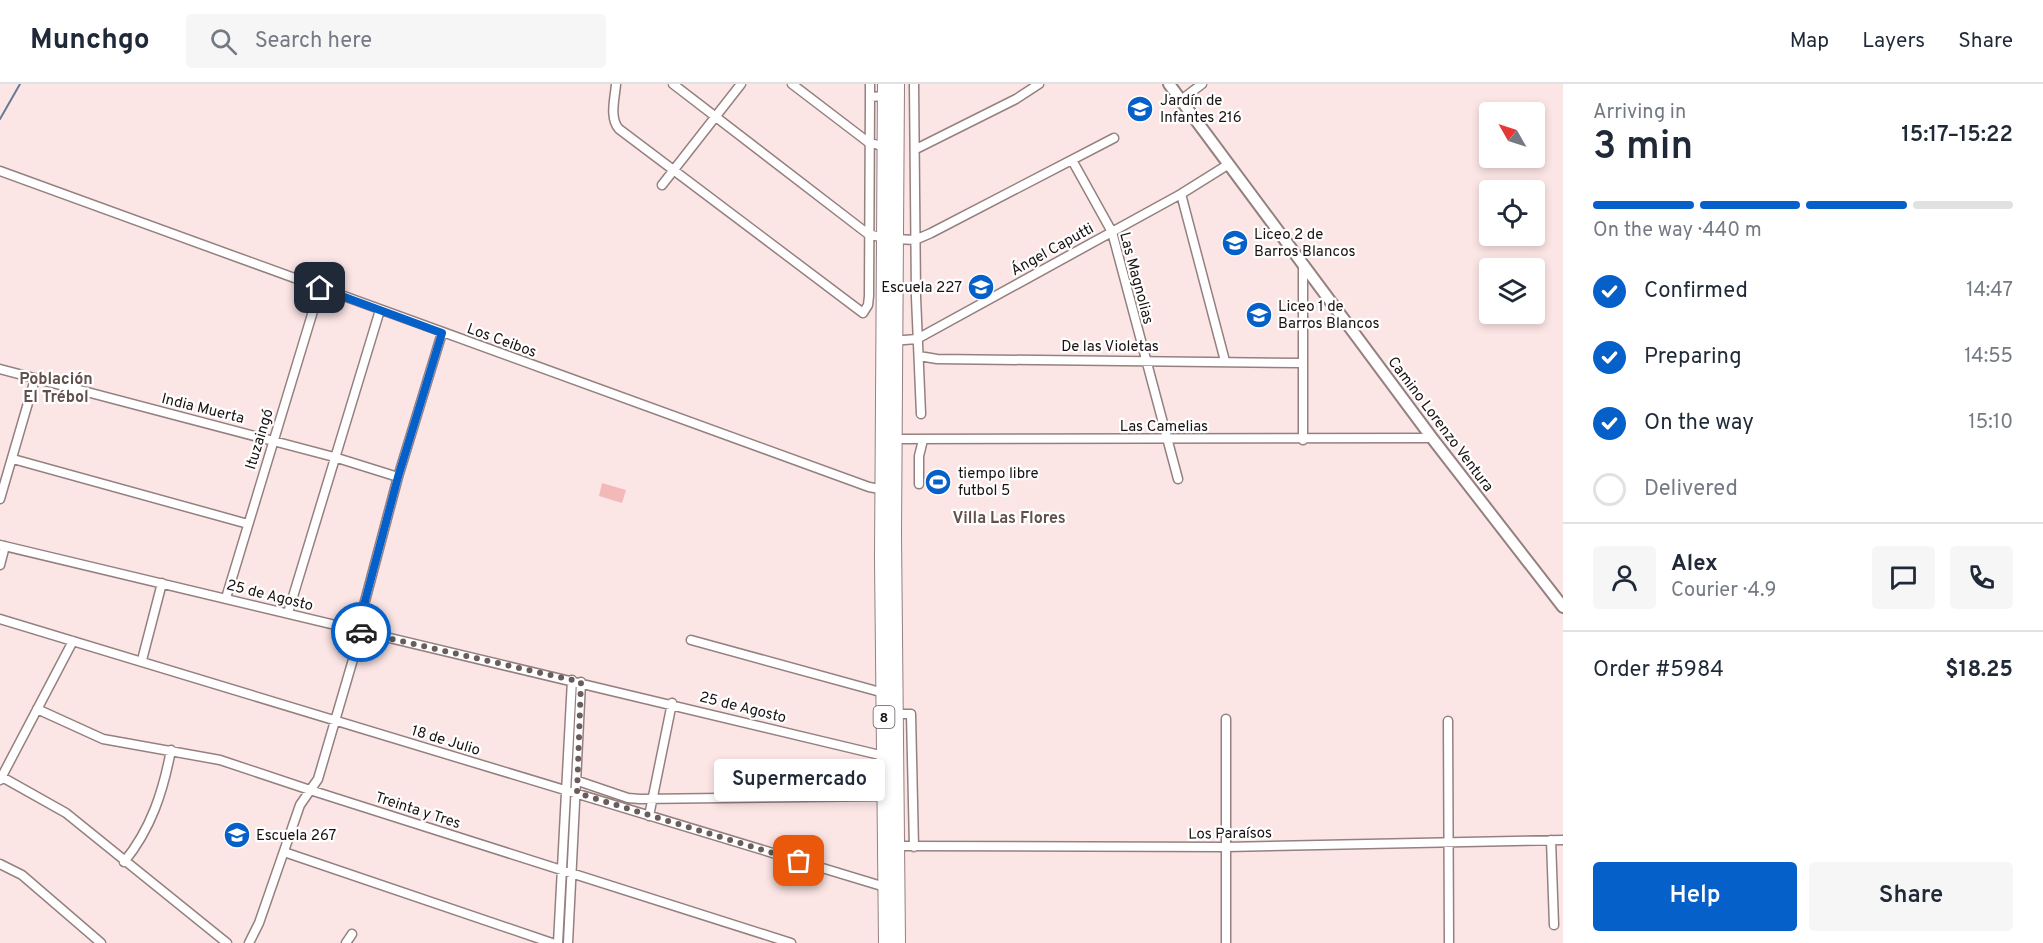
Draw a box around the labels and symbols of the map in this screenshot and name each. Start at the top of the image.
place label: Jardín de Infantes 216 [1160,92,1242,128]
school or university icon: Jardín de Infantes 216 [1125,94,1155,124]
north arrow [1479,102,1545,168]
street label: Ángel Caputti [1007,219,1098,281]
place label: Liceo 2 de Barros Blancos [1254,226,1355,262]
school or university icon: Liceo 2 de Barros Blancos [1220,228,1250,258]
street label: Las Magnolias [1114,230,1157,327]
pin [294,262,345,313]
school or university icon: Escuela 227 [966,272,996,302]
place label: Escuela 227 [881,279,962,298]
place label: Liceo 1 de Barros Blancos [1278,298,1379,334]
school or university icon: Liceo 1 de Barros Blancos [1244,300,1274,330]
street label: Los Ceibos [464,320,539,363]
street label: De las Violetas [1061,338,1159,357]
street label: Camino Lorenzo Ventura [1383,354,1497,496]
district label: Población El Trébol [19,370,93,408]
street label: India Muerta [159,390,246,429]
street label: Ituzaingó [242,407,279,472]
street label: Las Camelias [1120,418,1208,437]
place label: tiempo libre futbol 5 [958,465,1039,501]
sports icon: tiempo libre futbol 5 [923,467,953,497]
district label: Villa Las Flores [952,509,1066,529]
street label: 25 de Agosto [224,576,315,616]
courier [331,602,391,662]
street label: 25 de Agosto [697,688,788,728]
road number: 8 [874,706,894,728]
street label: 18 de Julio [409,722,482,761]
callout: Supermercado [714,759,884,801]
street label: Treinta y Tres [372,789,463,834]
school or university icon: Escuela 267 [222,820,252,850]
street label: Los Paraísos [1188,824,1272,845]
place label: Escuela 267 [256,827,337,846]
pin [773,835,824,886]

